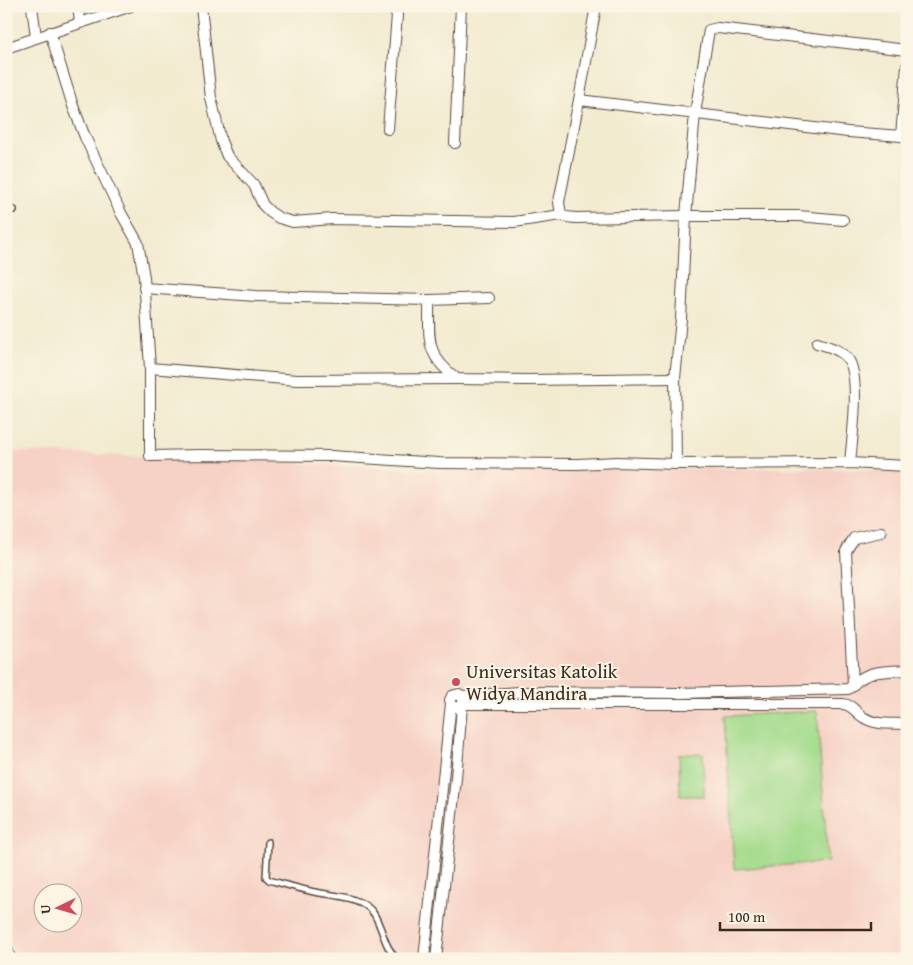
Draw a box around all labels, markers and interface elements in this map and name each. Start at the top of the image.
place label: Universitas Katolik Widya Mandira [466,657,618,707]
marker: Universitas Katolik Widya Mandira [450,676,462,688]
north arrow [32,882,82,932]
scale bar [720,900,872,932]
text: U [35,903,55,915]
text: 100 m [728,906,766,927]

